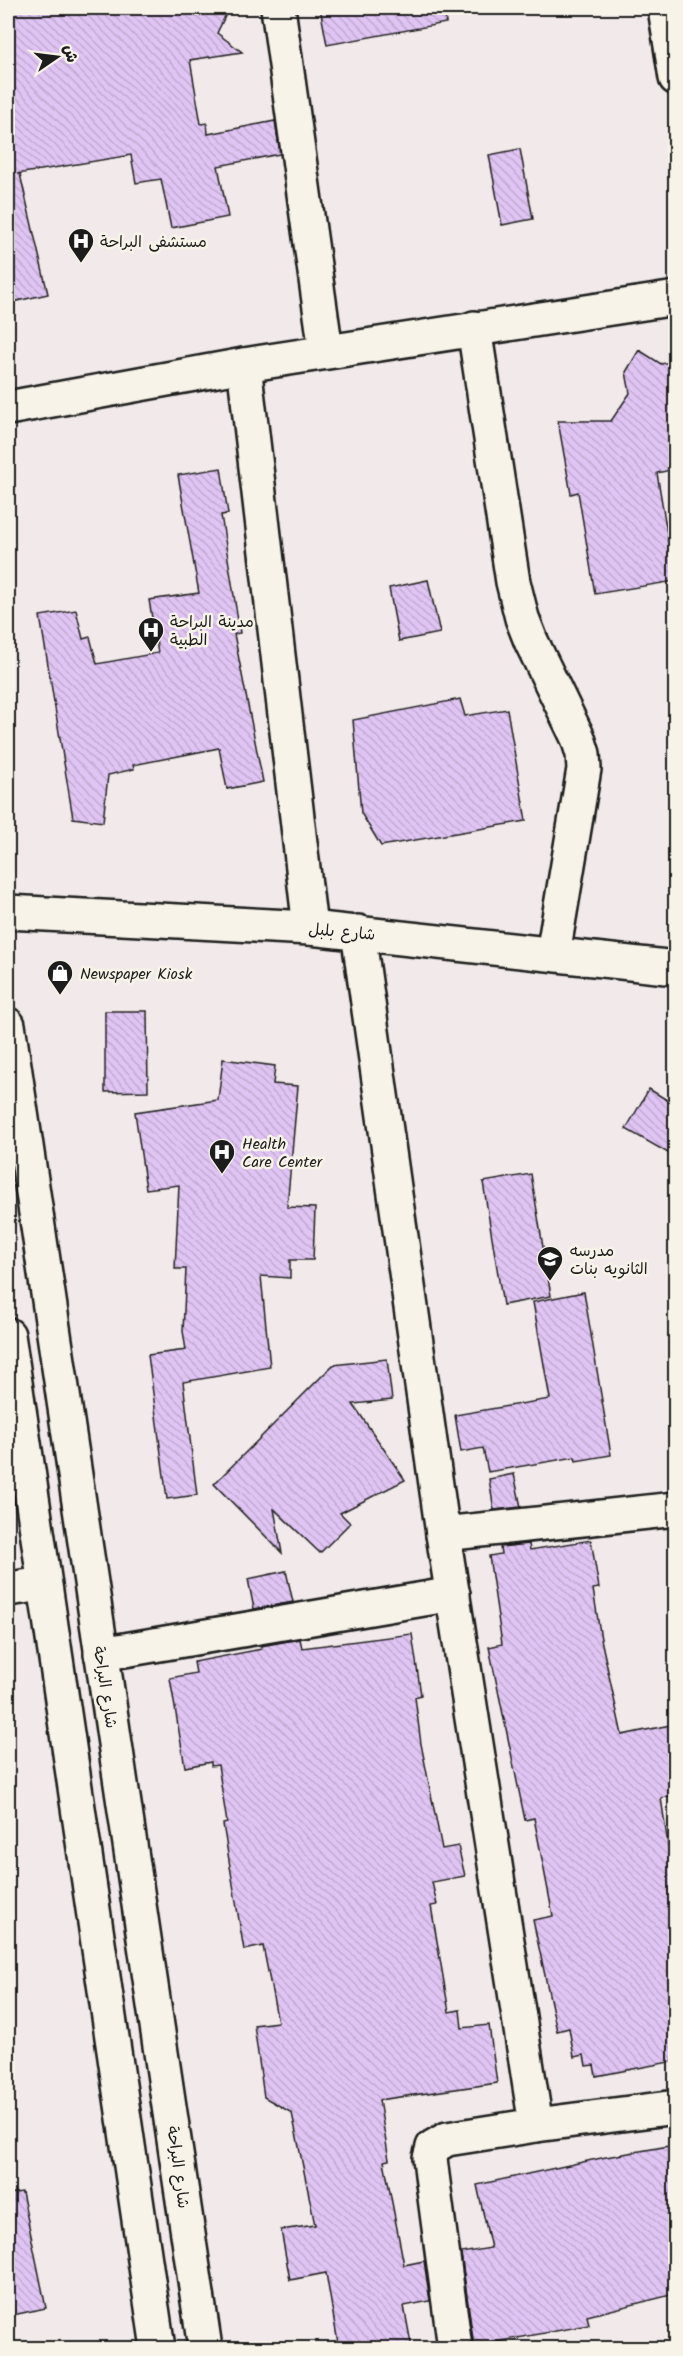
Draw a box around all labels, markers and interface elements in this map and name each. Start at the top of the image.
north arrow [27,27,87,87]
text: ش [56,42,84,65]
hospital icon: مستشفى البراحة [66,226,96,264]
place label: مستشفى البراحة [100,230,207,255]
place label: مدينة البراحة الطبية [170,610,254,653]
hospital icon: مدينة البراحة الطبية [136,615,166,653]
street label: شارع بلبل [307,917,376,948]
shop icon: Newspaper Kiosk [45,958,75,996]
place label: Newspaper Kiosk [80,962,193,987]
place label: Health Care Center [242,1132,324,1175]
hospital icon: Health Care Center [207,1137,237,1175]
place label: مدرسه الثانويه بنات [570,1239,648,1282]
school or university icon: مدرسه الثانويه بنات [535,1244,565,1282]
street label: شارع البراحة [86,1644,123,1730]
street label: شارع البراحة [159,2124,196,2210]

